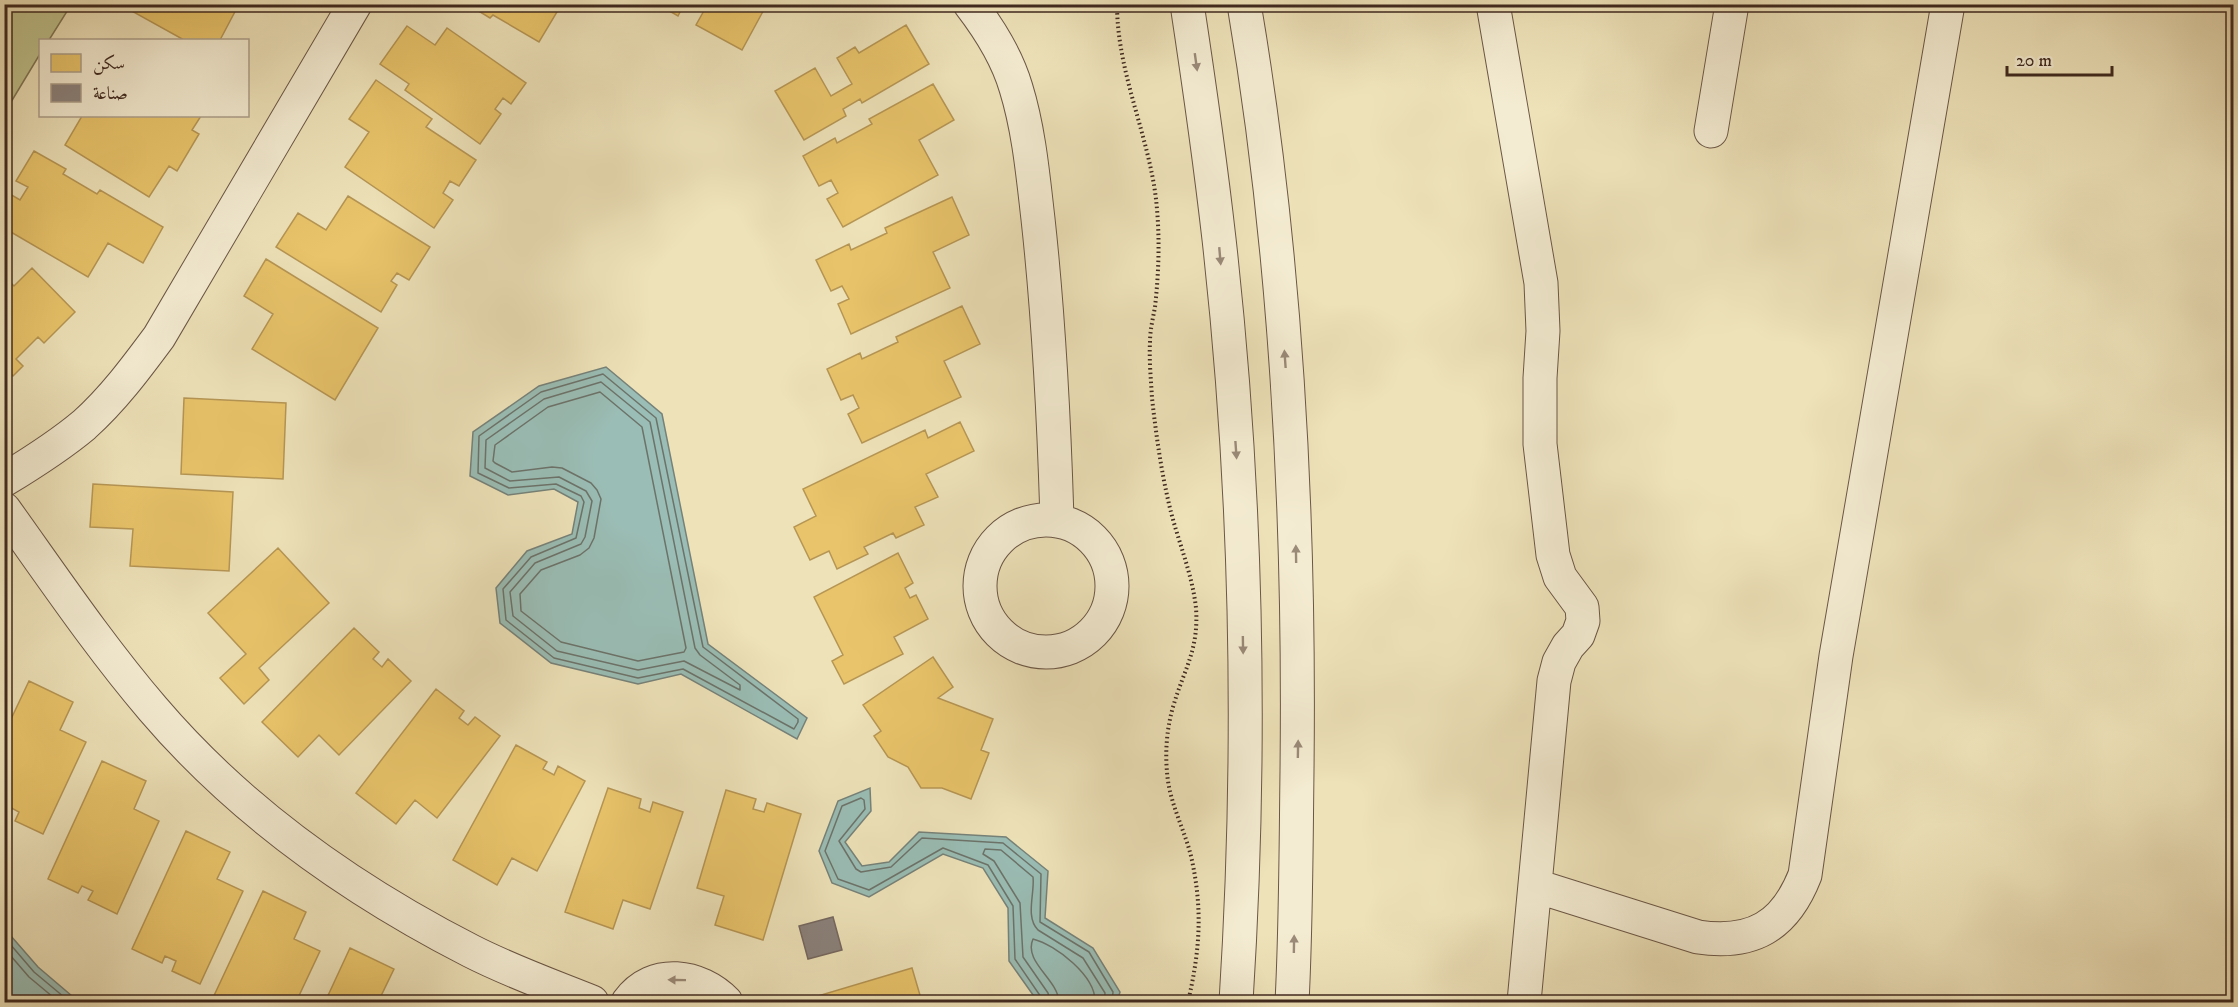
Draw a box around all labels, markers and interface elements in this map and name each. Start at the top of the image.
legend [39,39,249,117]
scale bar [2007,39,2112,77]
text: 20 m [2016,50,2052,72]
text: سكن [93,53,125,75]
one-way arrow [1191,53,1200,72]
text: صناعة [93,83,128,105]
one-way arrow [1215,246,1225,265]
one-way arrow [1281,350,1290,369]
one-way arrow [1231,441,1240,460]
one-way arrow [1291,545,1301,564]
one-way arrow [1238,636,1248,655]
one-way arrow [1293,740,1302,759]
one-way arrow [1289,935,1299,954]
one-way arrow [667,975,686,985]

